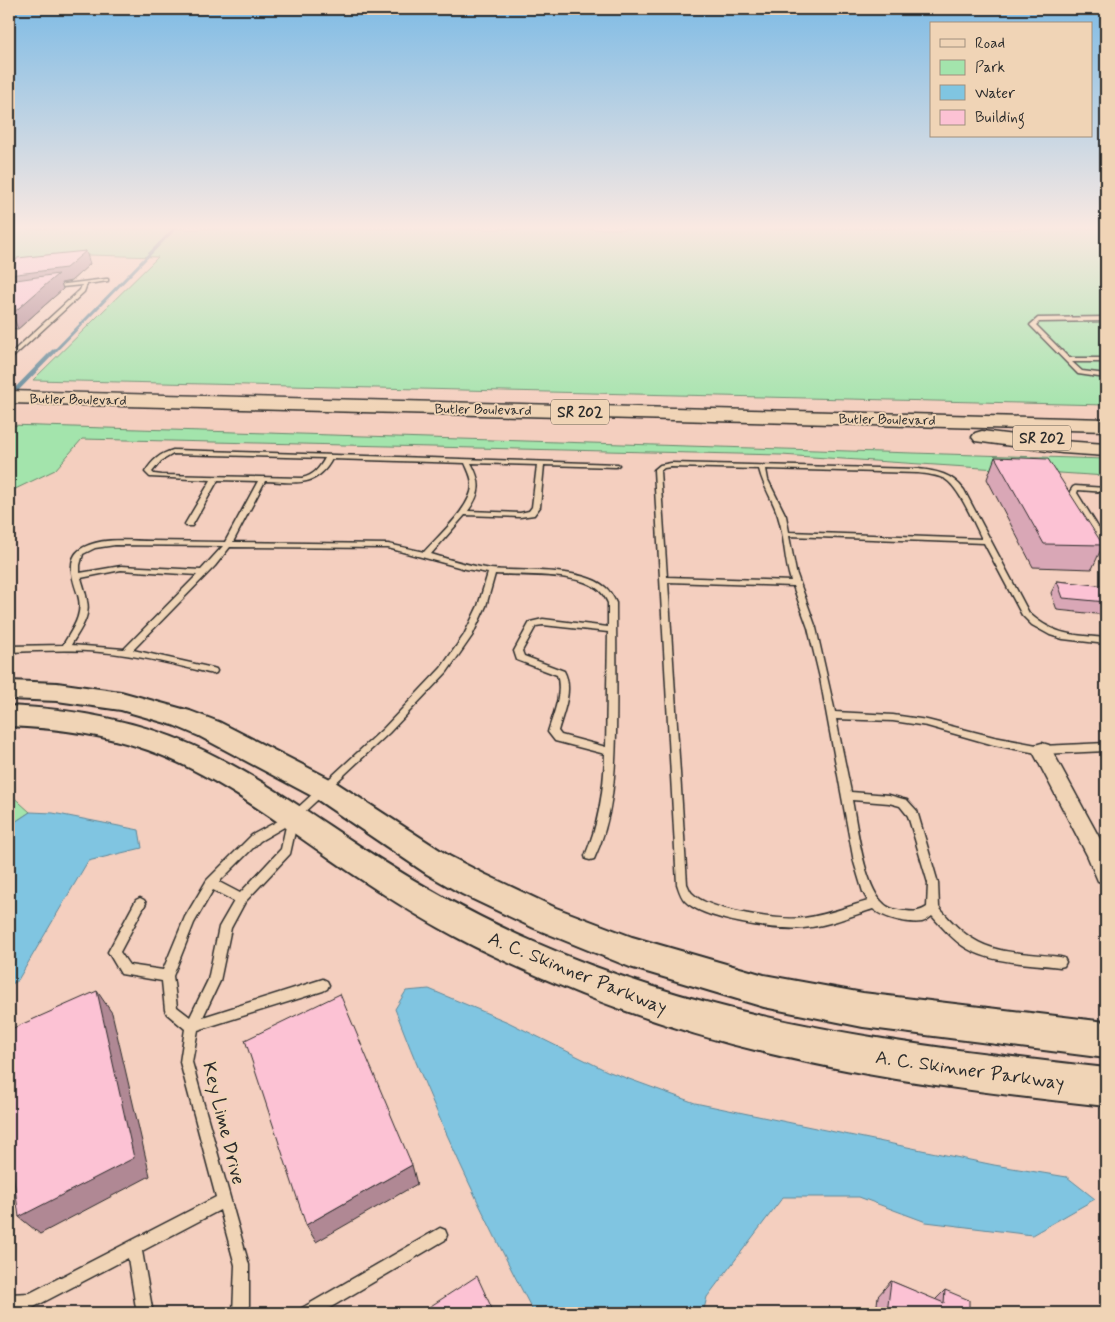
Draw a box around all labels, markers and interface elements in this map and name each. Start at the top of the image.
legend [930,22,1092,138]
text: Road [975,34,1005,54]
text: Park [975,58,1005,78]
text: Water [975,84,1015,104]
text: Building [975,108,1025,129]
street label: Butler Boulevard [29,390,127,410]
street label: Butler Boulevard [434,400,532,420]
road number: SR 202 [551,400,609,424]
street label: Butler Boulevard [838,410,936,430]
road number: SR 202 [1013,426,1071,450]
street label: A. C. Skinner Parkway [484,926,671,1022]
street label: A. C. Skinner Parkway [874,1045,1066,1097]
street label: Key Lime Drive [196,1059,251,1187]

